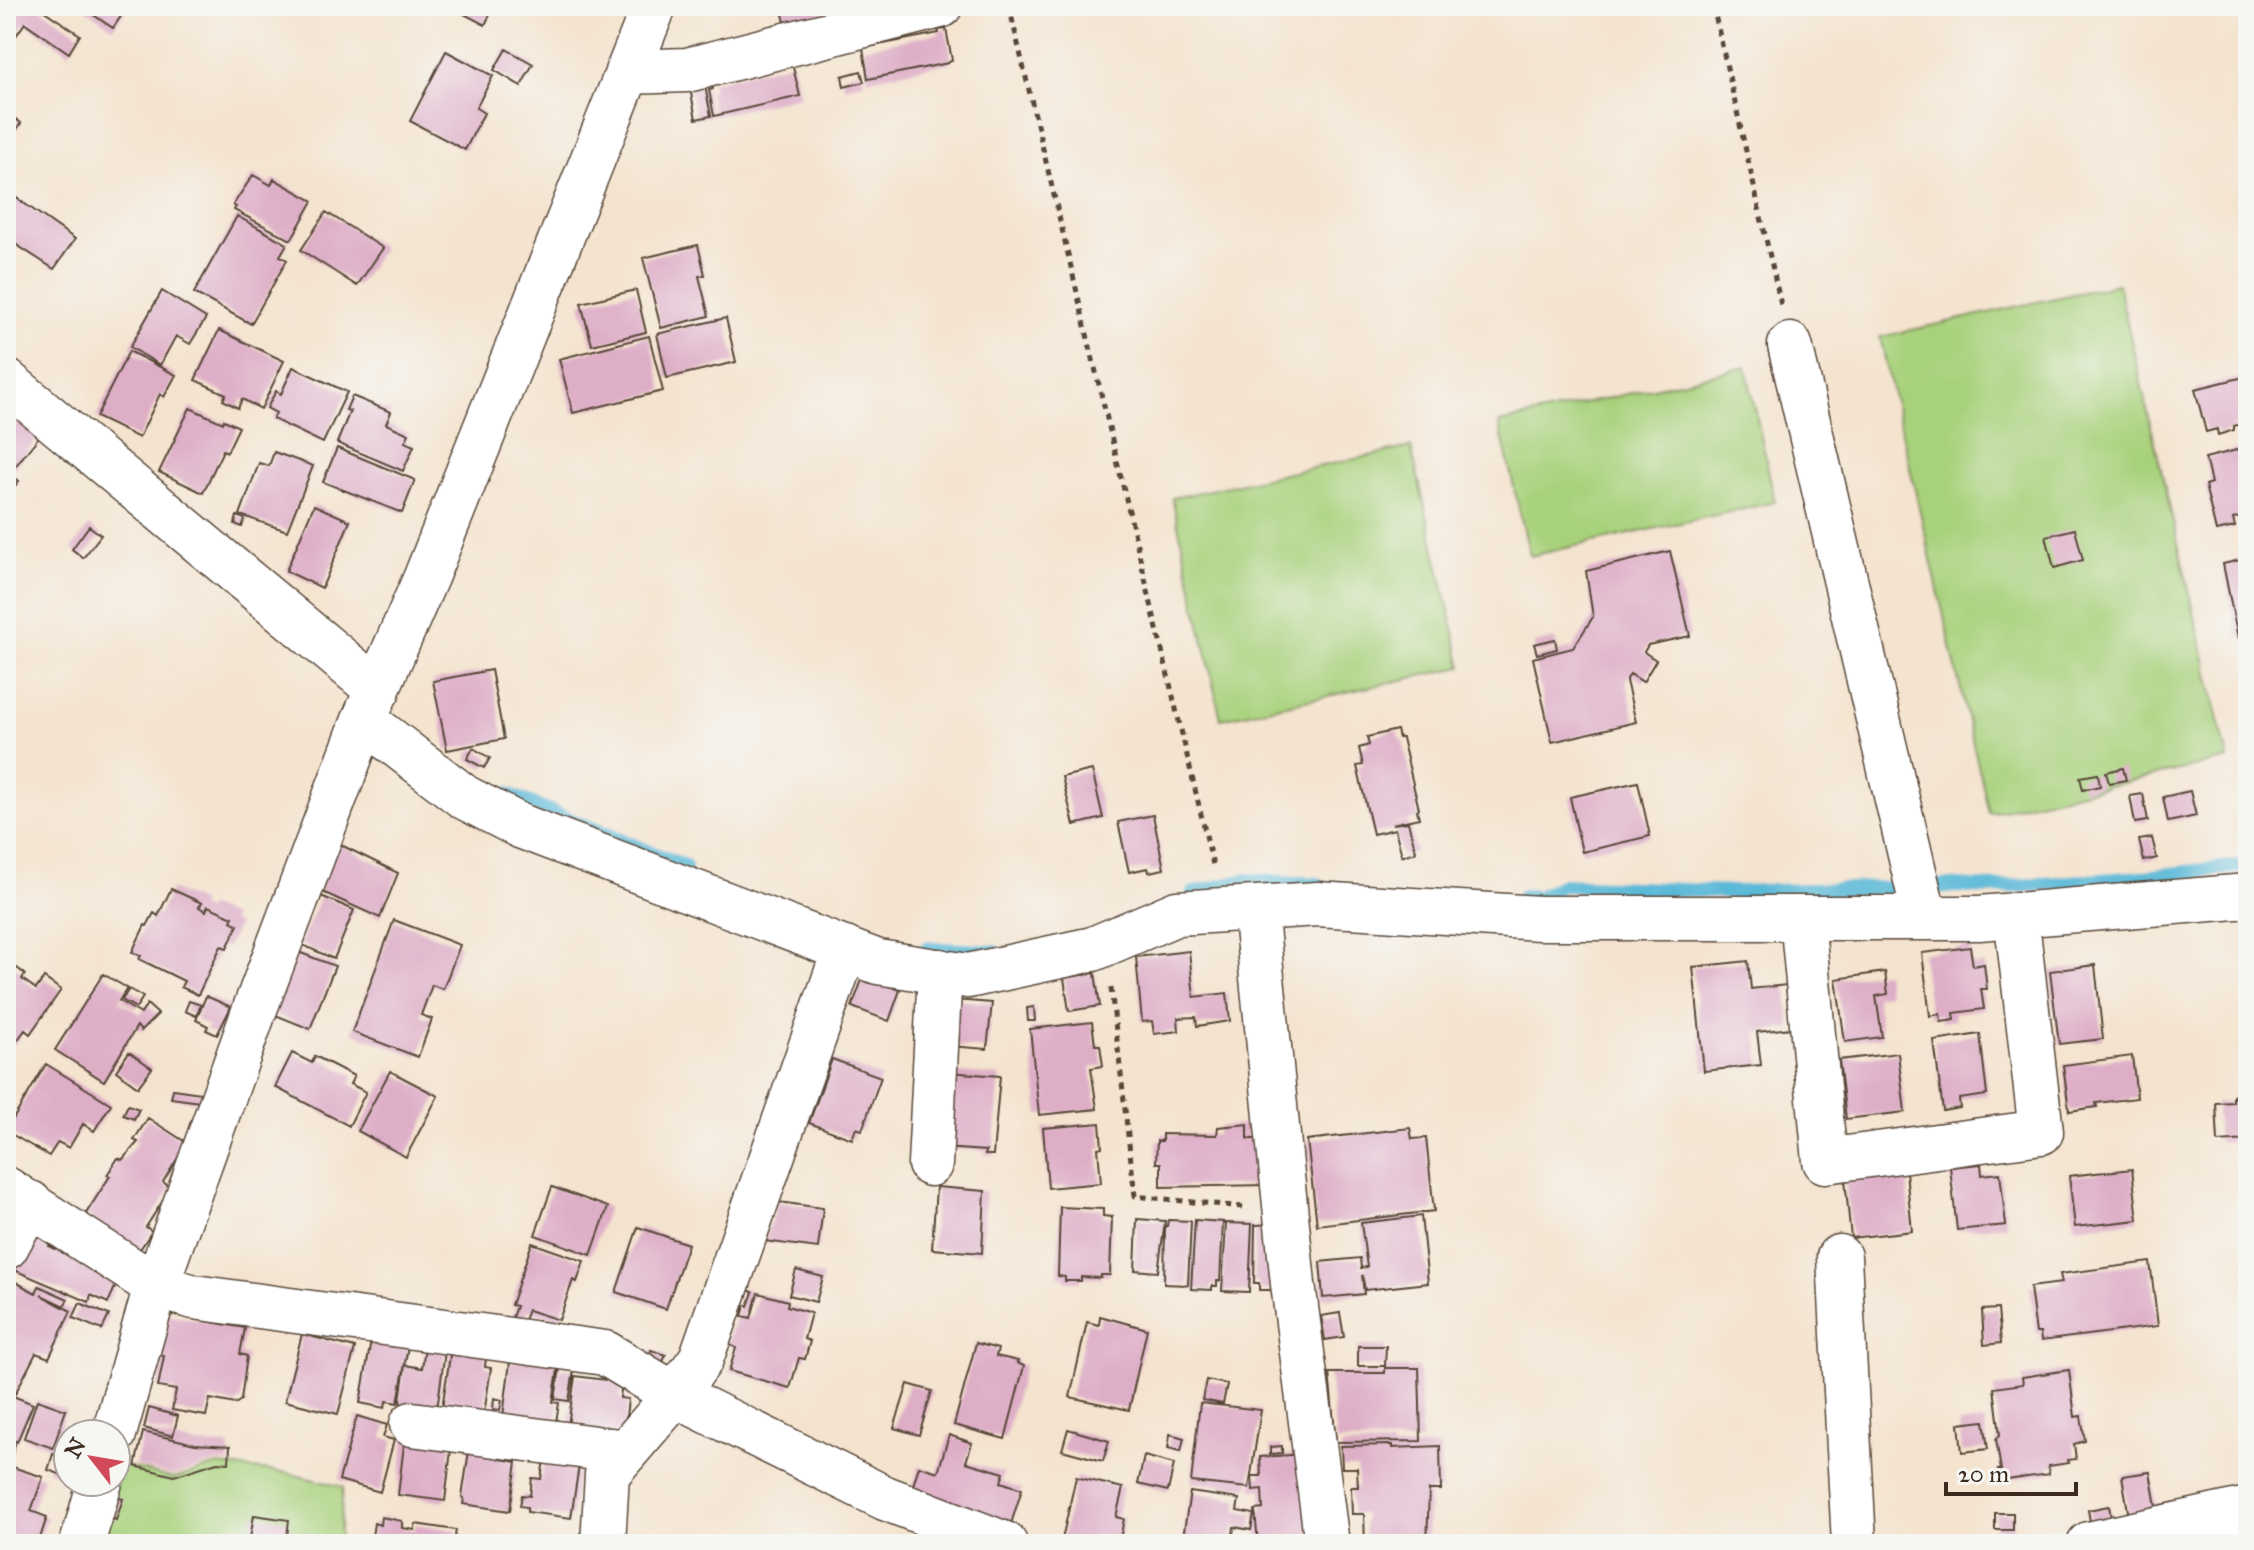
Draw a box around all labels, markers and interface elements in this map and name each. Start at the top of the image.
north arrow [52,1418,132,1498]
text: N [59,1433,92,1463]
scale bar [1946,1446,2076,1496]
text: 20 m [1958,1459,2009,1489]

